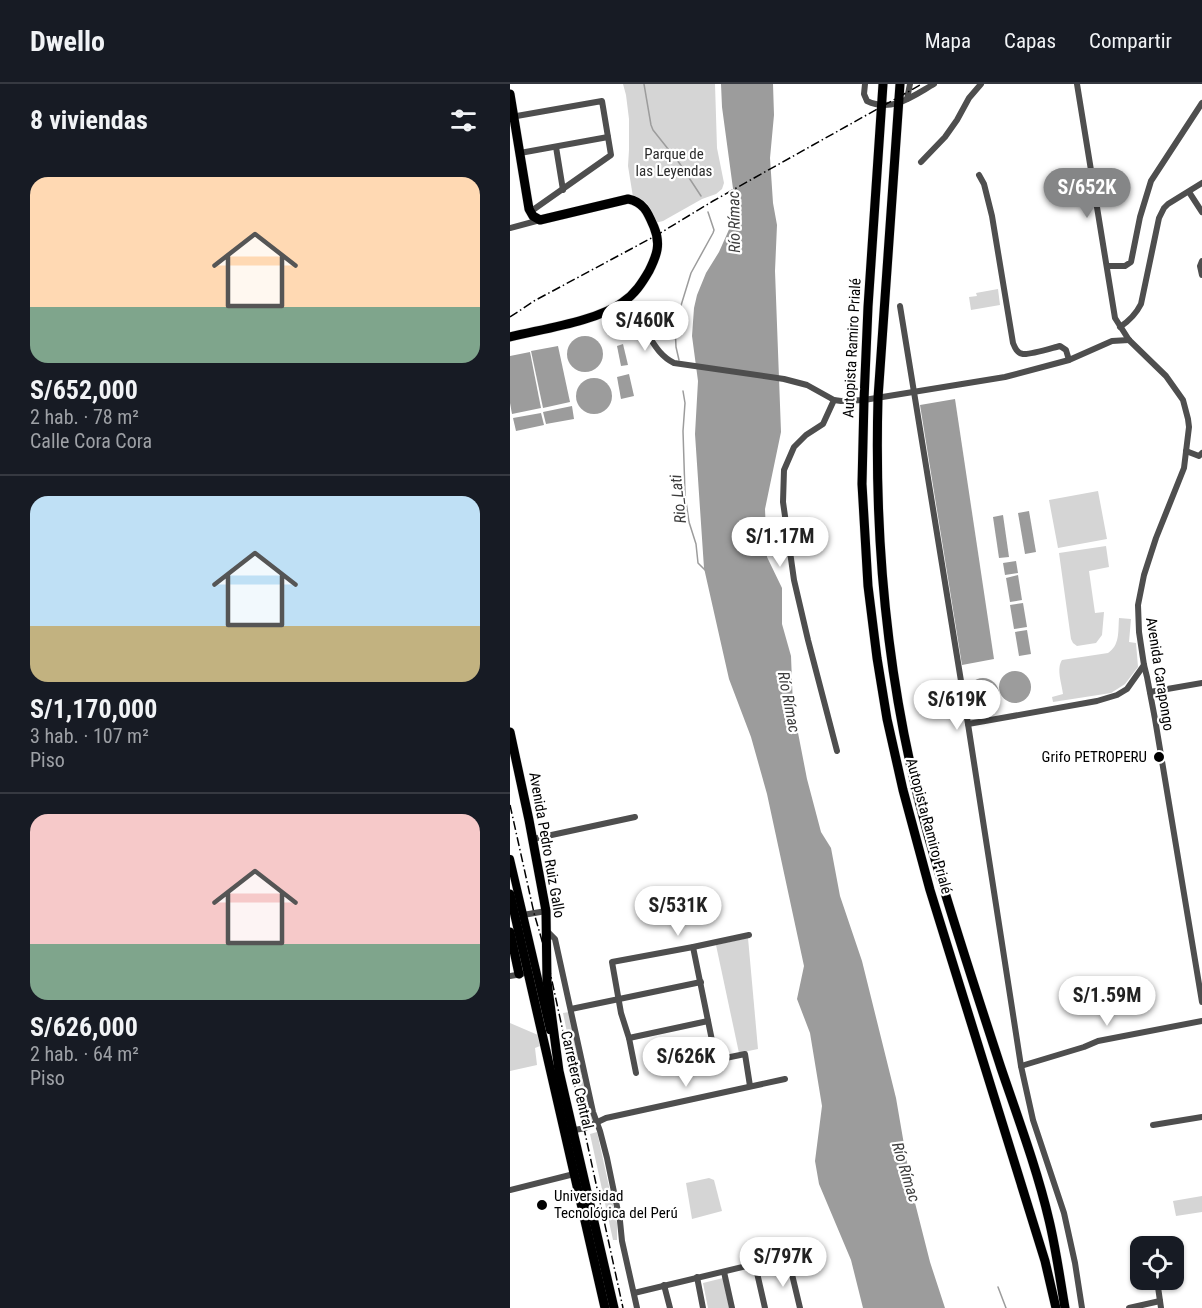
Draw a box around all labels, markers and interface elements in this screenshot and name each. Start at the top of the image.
text: Dwello [30,25,105,58]
text: Mapa [925,29,971,53]
text: Capas [1004,29,1056,53]
text: Compartir [1089,29,1172,53]
icon: filters [447,104,480,137]
text: 8 viviendas [30,105,148,135]
park label: Parque de las Leyendas [636,145,713,180]
pin: S/652K [1038,168,1136,219]
text: S/652K [1058,175,1116,199]
water label: Río Rímac [724,191,744,253]
icon: home [201,216,309,324]
street label: Autopista Ramiro Prialé [839,278,865,418]
pin: S/460K [596,301,694,352]
text: S/460K [616,308,674,332]
text: S/652,000 [30,375,138,405]
text: 2 hab. · 78 m² [30,405,139,429]
text: Calle Cora Cora [30,429,152,453]
water label: Rio_Lati [666,473,690,524]
pin: S/1.17M [725,517,835,568]
text: S/1.17M [746,524,814,548]
icon: home [201,535,309,643]
street label: Avenida Carapongo [1142,616,1178,732]
water label: Río Rímac [774,670,804,734]
pin: S/619K [908,680,1006,731]
text: S/619K [928,687,986,711]
text: S/1,170,000 [30,694,157,724]
text: 3 hab. · 107 m² [30,724,149,748]
text: Piso [30,748,65,772]
place label: Grifo PETROPERU [1042,748,1147,766]
marker: Grifo PETROPERU [1152,750,1166,764]
street label: Autopista Ramiro Prialé [902,756,956,896]
street label: Avenida Pedro Ruiz Gallo [525,771,569,919]
icon: home [201,853,309,961]
pin: S/531K [629,886,727,937]
text: S/531K [649,893,707,917]
pin: S/1.59M [1052,976,1162,1027]
text: S/1.59M [1073,983,1141,1007]
text: S/626,000 [30,1012,138,1042]
street label: Carretera Central [557,1029,597,1131]
pin: S/626K [637,1037,735,1088]
text: 2 hab. · 64 m² [30,1042,139,1066]
text: S/626K [657,1044,715,1068]
text: Piso [30,1066,65,1090]
water label: Río Rímac [888,1140,924,1204]
place label: Universidad Tecnológica del Perú [554,1187,678,1222]
marker: Universidad Tecnológica del Perú [535,1198,549,1212]
map controls [1130,1236,1184,1290]
button: locate [1130,1236,1184,1290]
pin: S/797K [734,1237,832,1288]
text: S/797K [754,1244,812,1268]

